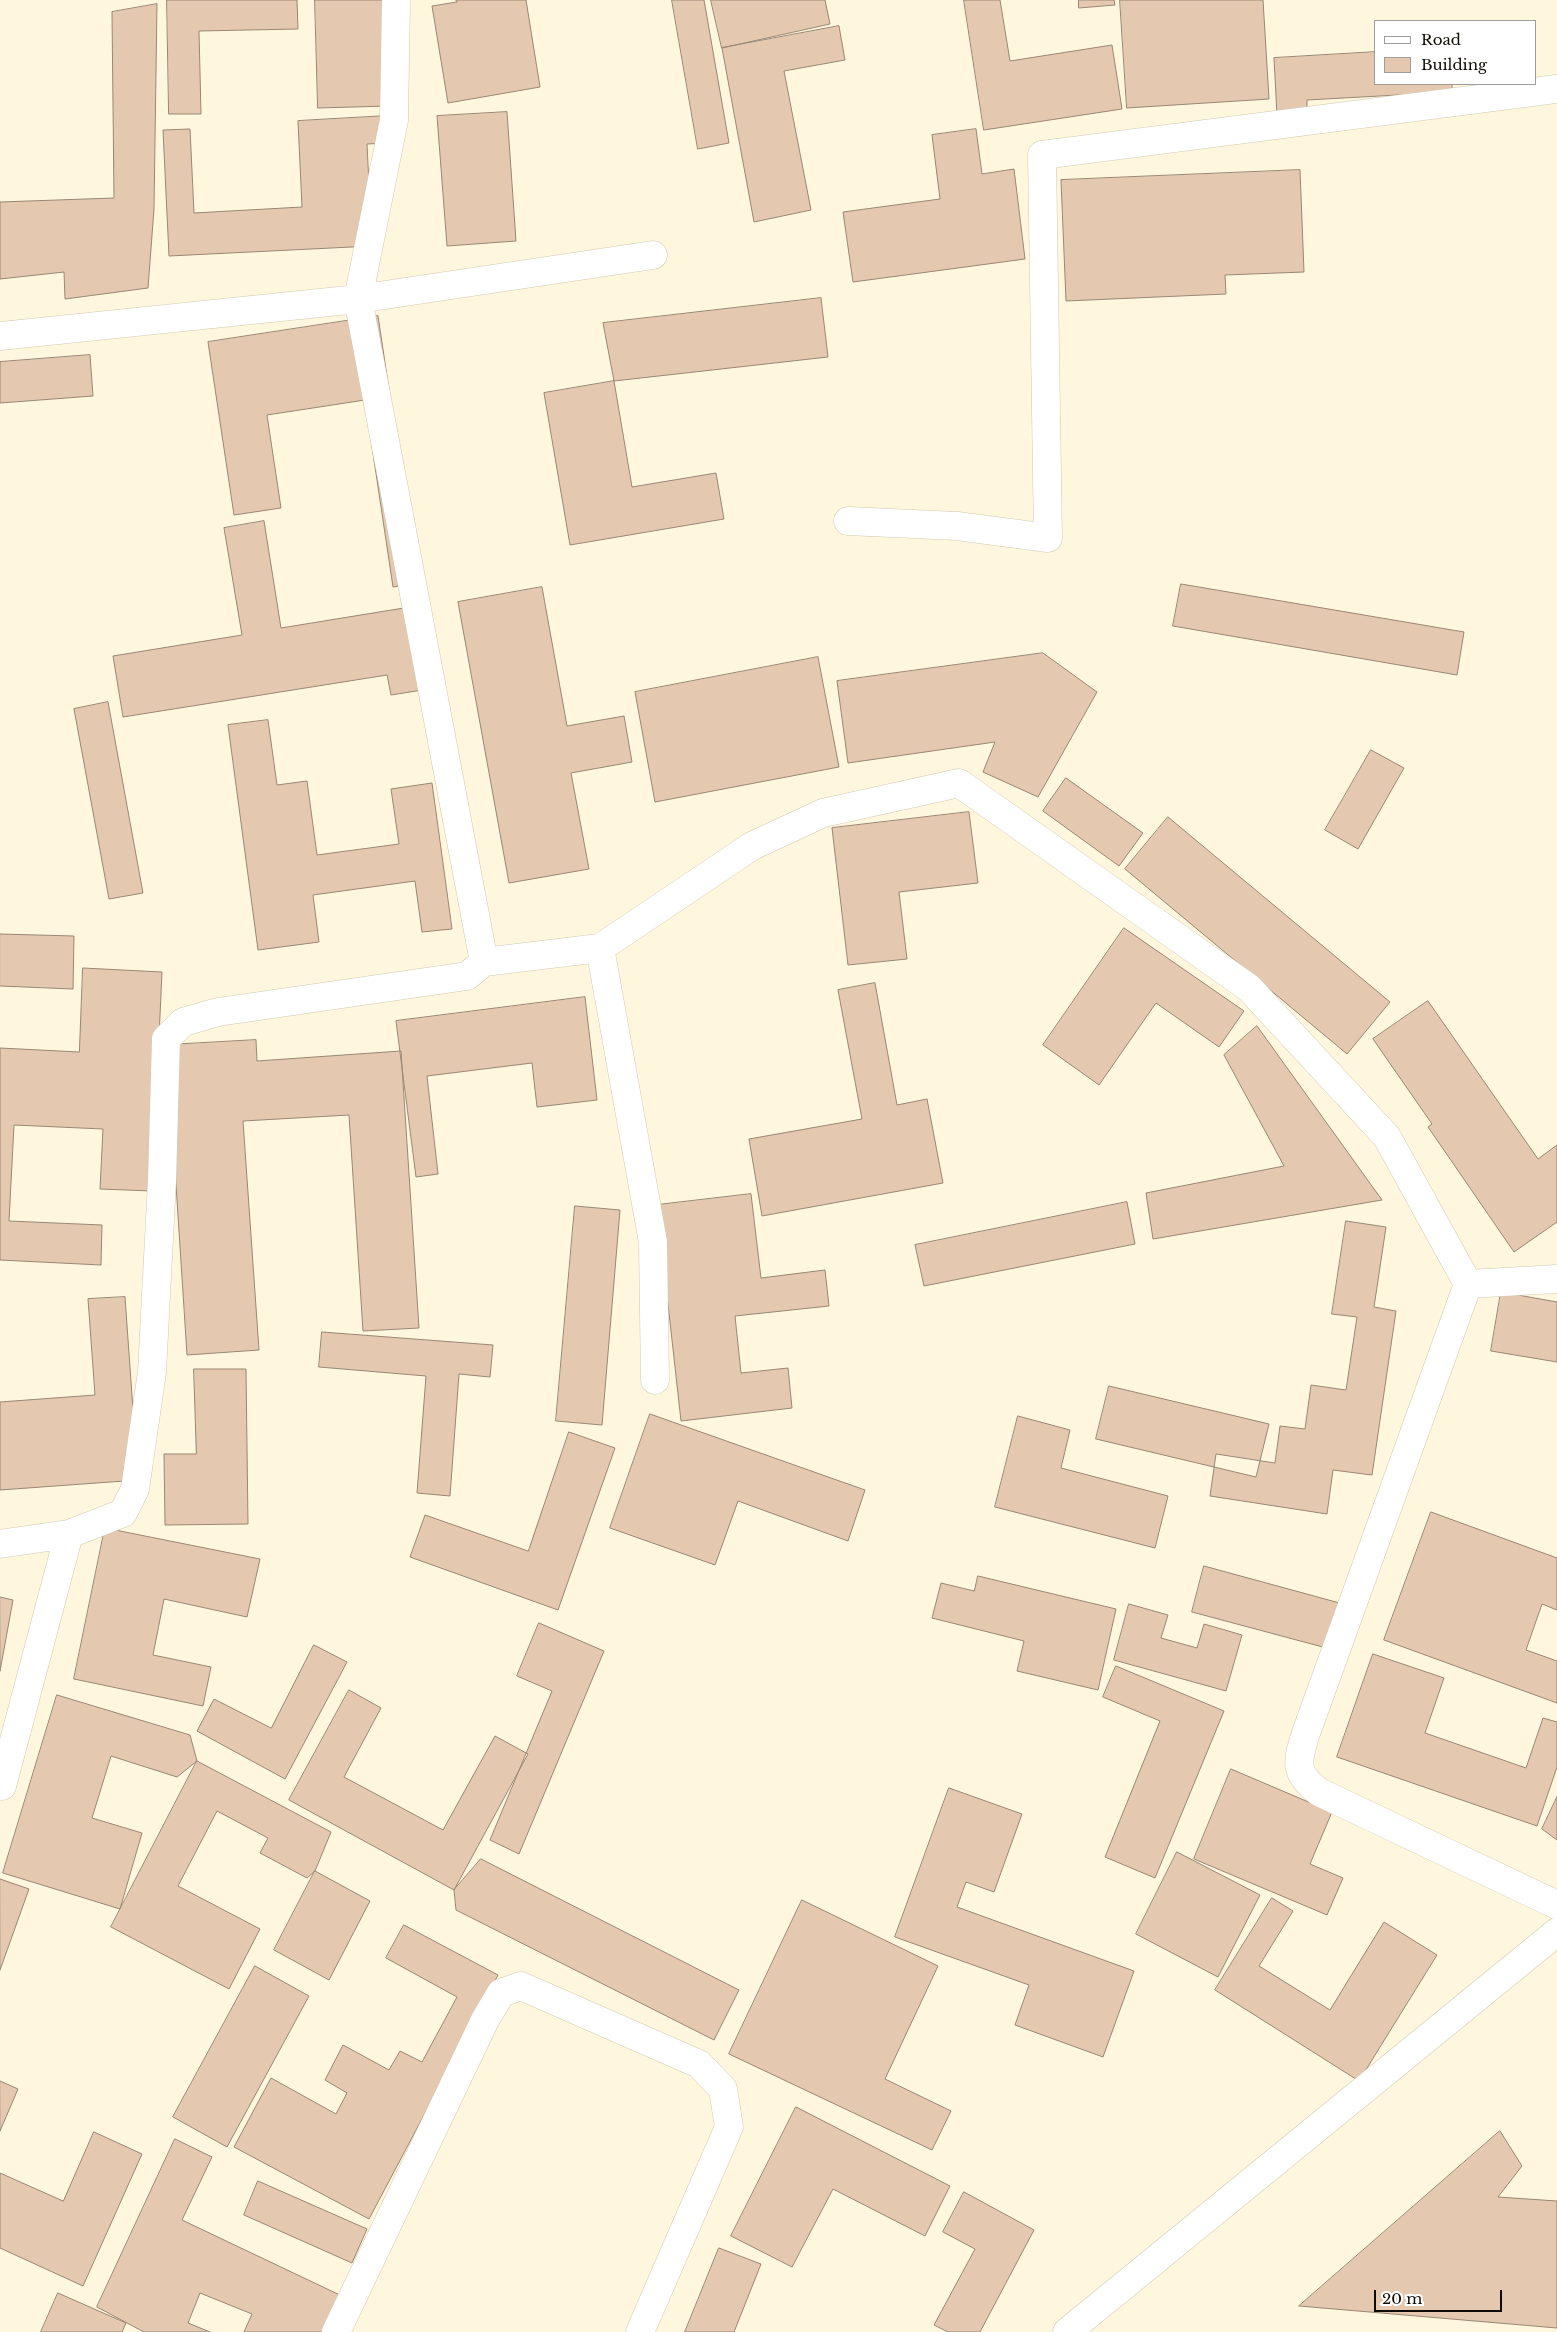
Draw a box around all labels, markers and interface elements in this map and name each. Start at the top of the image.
legend [1374,20,1537,85]
text: Road [1421,30,1461,49]
text: Building [1421,55,1487,74]
scale bar [1377,2280,1504,2312]
text: 20 m [1382,2289,1422,2308]

